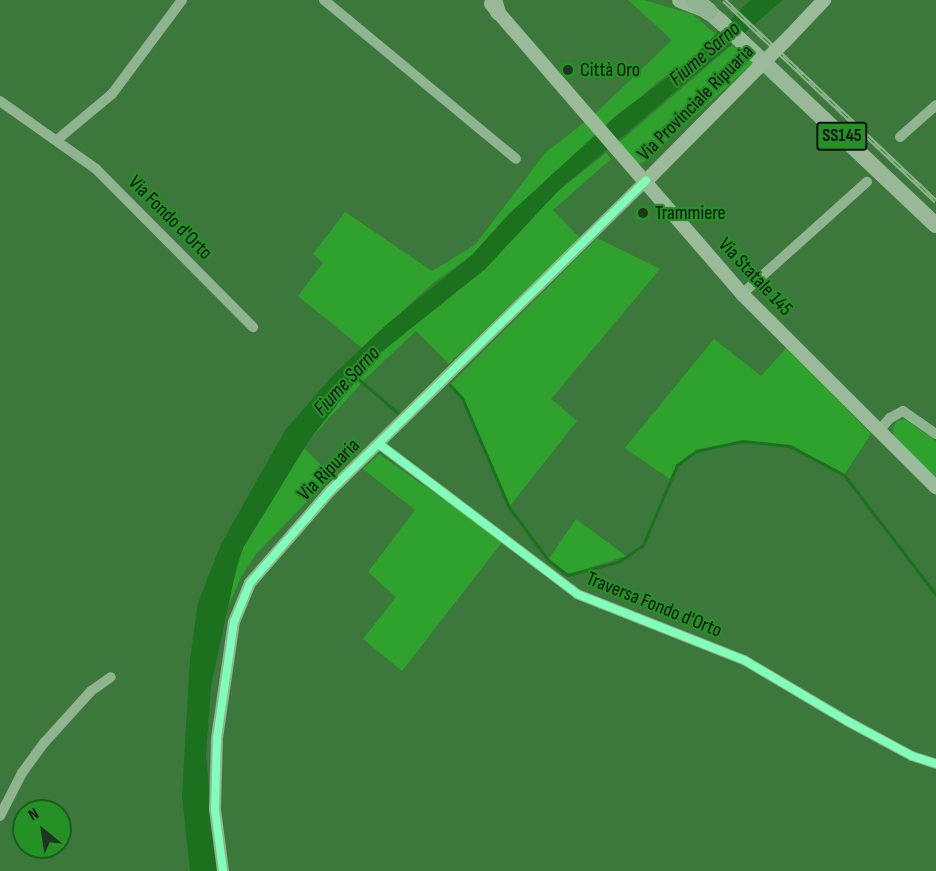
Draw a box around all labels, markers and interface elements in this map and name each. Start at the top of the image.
water label: Fiume Sarno [664,16,746,92]
street label: Via Provinciale Ripuaria [633,40,759,166]
place label: Città Oro [580,58,640,82]
marker: Città Oro [561,63,575,77]
road number: SS145 [815,121,869,151]
street label: Via Fondo d'Orto [123,171,217,265]
place label: Trammiere [655,201,726,225]
marker: Trammiere [636,206,650,220]
street label: Via Statale 145 [713,233,797,321]
water label: Fiume Sarno [309,341,385,421]
street label: Via Ripuaria [293,434,365,506]
street label: Traversa Fondo d'Orto [583,567,725,643]
north arrow [12,799,72,859]
text: N [25,804,42,825]

